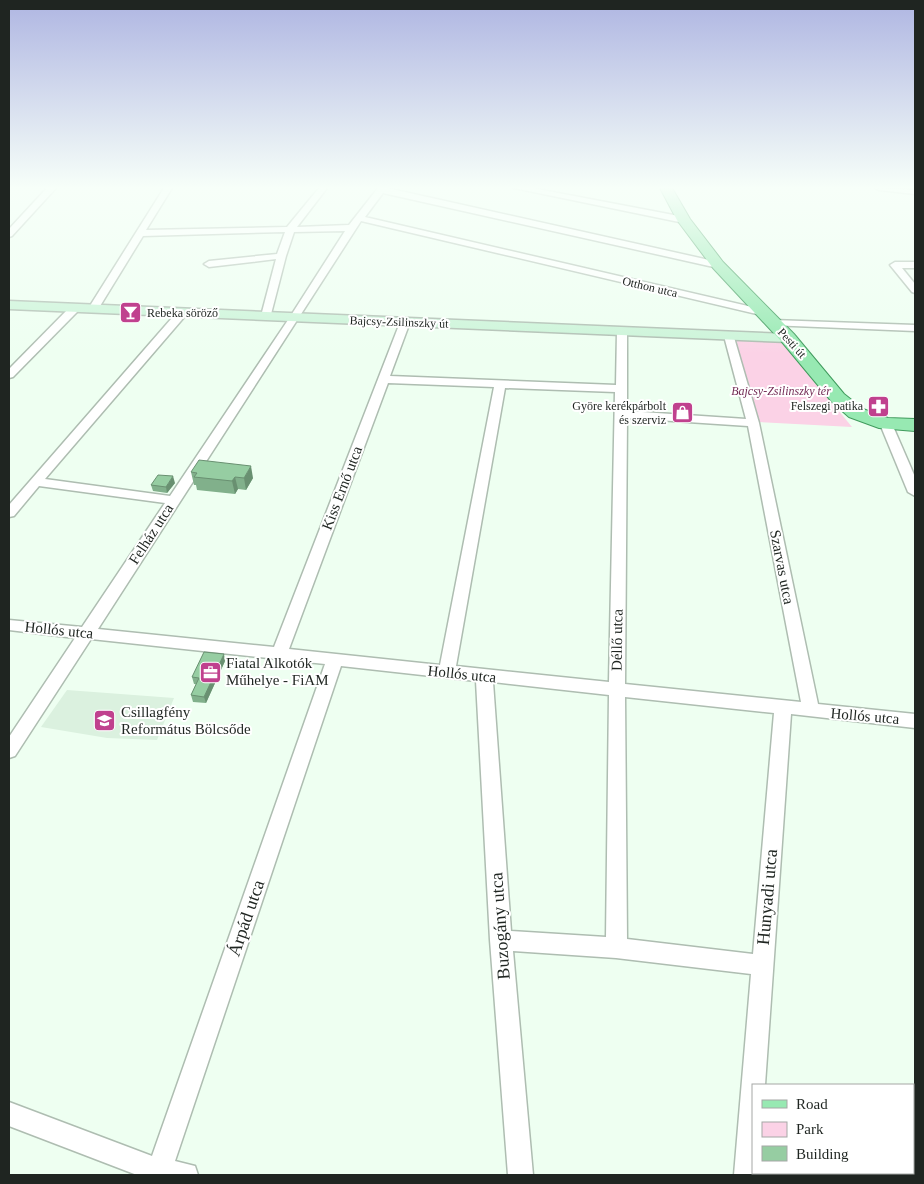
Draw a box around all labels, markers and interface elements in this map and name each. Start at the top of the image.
street label: Otthon utca [621,274,680,300]
bar icon: Rebeka söröző [119,301,143,325]
place label: Rebeka söröző [147,306,218,320]
street label: Bajcsy-Zsilinszky út [349,313,449,331]
street label: Pesti út [775,325,810,361]
park label: Bajcsy-Zsilinszky tér [731,384,831,398]
pharmacy icon: Felszegi patika [867,394,891,418]
place label: Györe kerékpárbolt és szerviz [572,399,667,427]
place label: Felszegi patika [791,399,864,413]
shop icon: Györe kerékpárbolt és szerviz [670,401,694,425]
street label: Kiss Ernő utca [319,444,365,532]
street label: Felház utca [126,501,177,567]
street label: Szarvas utca [767,528,797,606]
street label: Déllő utca [608,608,626,671]
street label: Hollós utca [24,618,94,642]
place label: Fiatal Alkotók Műhelye - FiAM [226,655,329,688]
office icon: Fiatal Alkotók Műhelye - FiAM [198,660,222,684]
street label: Hollós utca [427,662,497,686]
place label: Csillagfény Református Bölcsőde [121,704,251,737]
street label: Hollós utca [830,705,900,727]
school or university icon: Csillagfény Református Bölcsőde [93,709,117,733]
street label: Hunyadi utca [753,848,781,946]
street label: Buzogány utca [486,872,514,980]
street label: Árpád utca [223,877,268,959]
legend [752,1084,914,1174]
text: Road [796,1096,828,1112]
text: Park [796,1121,824,1137]
text: Building [796,1146,849,1162]

